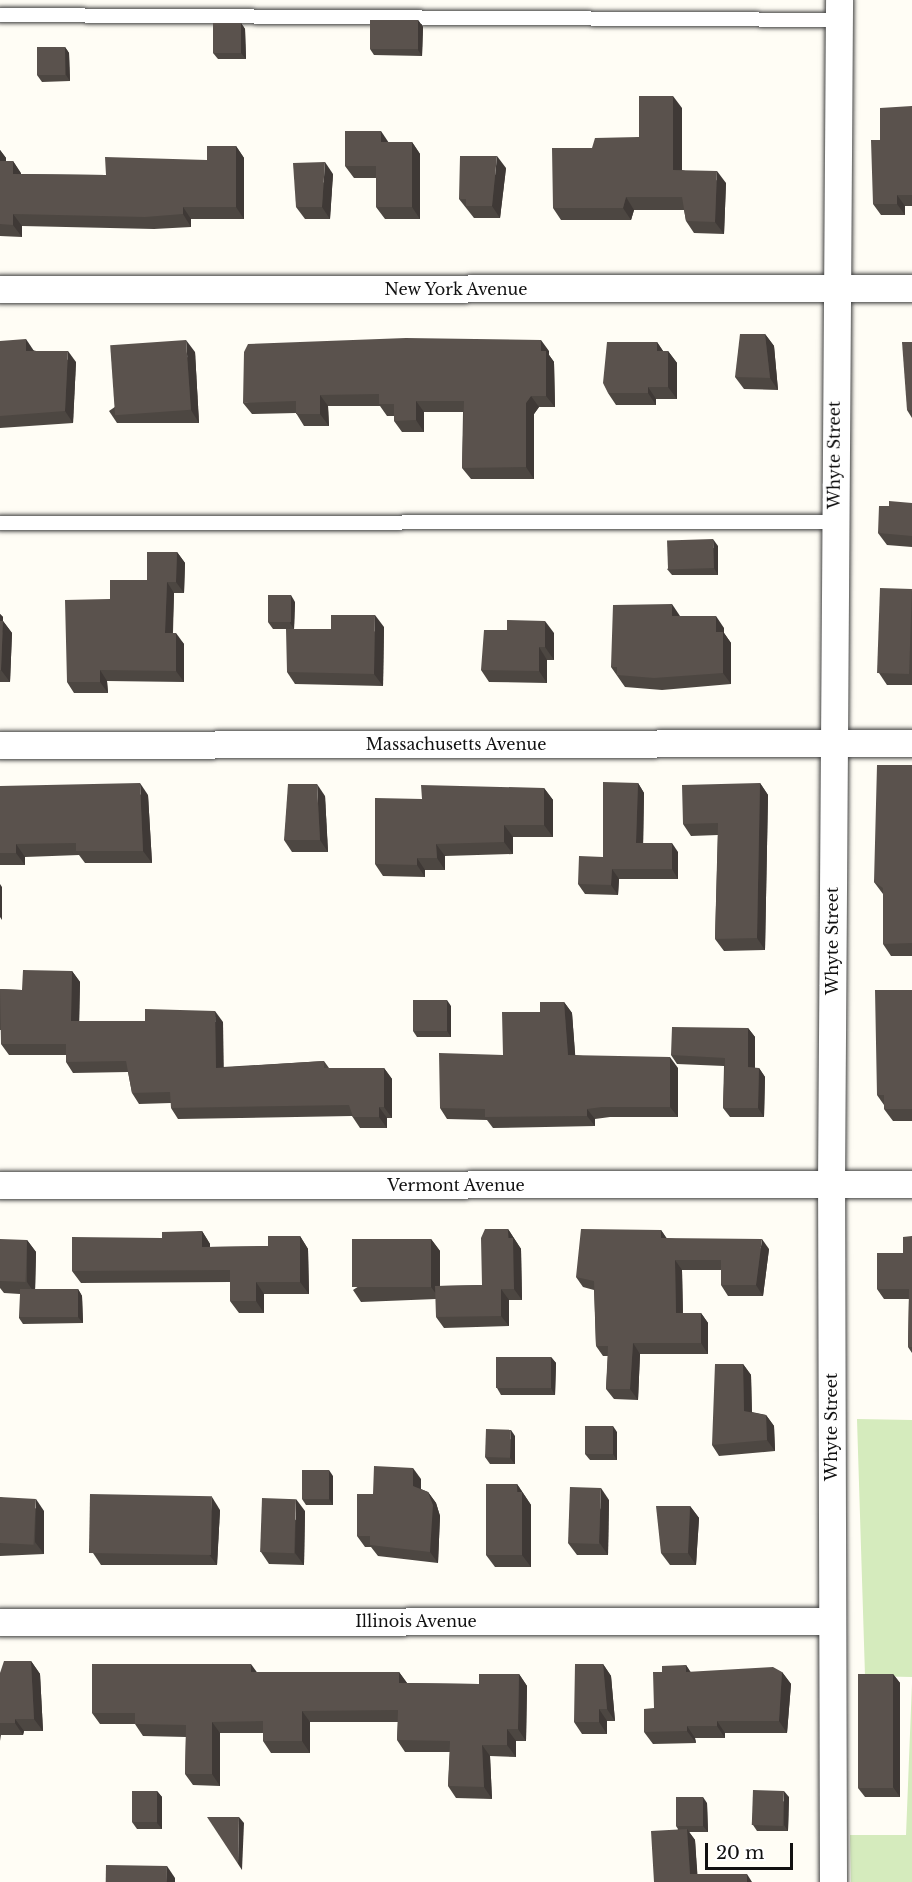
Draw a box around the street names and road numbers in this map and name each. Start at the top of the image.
street label: New York Avenue [384,279,528,299]
street label: Whyte Street [824,401,844,509]
street label: Massachusetts Avenue [365,734,547,754]
street label: Whyte Street [822,887,842,995]
street label: Vermont Avenue [387,1175,525,1195]
street label: Whyte Street [821,1373,841,1481]
street label: Illinois Avenue [355,1611,477,1631]

